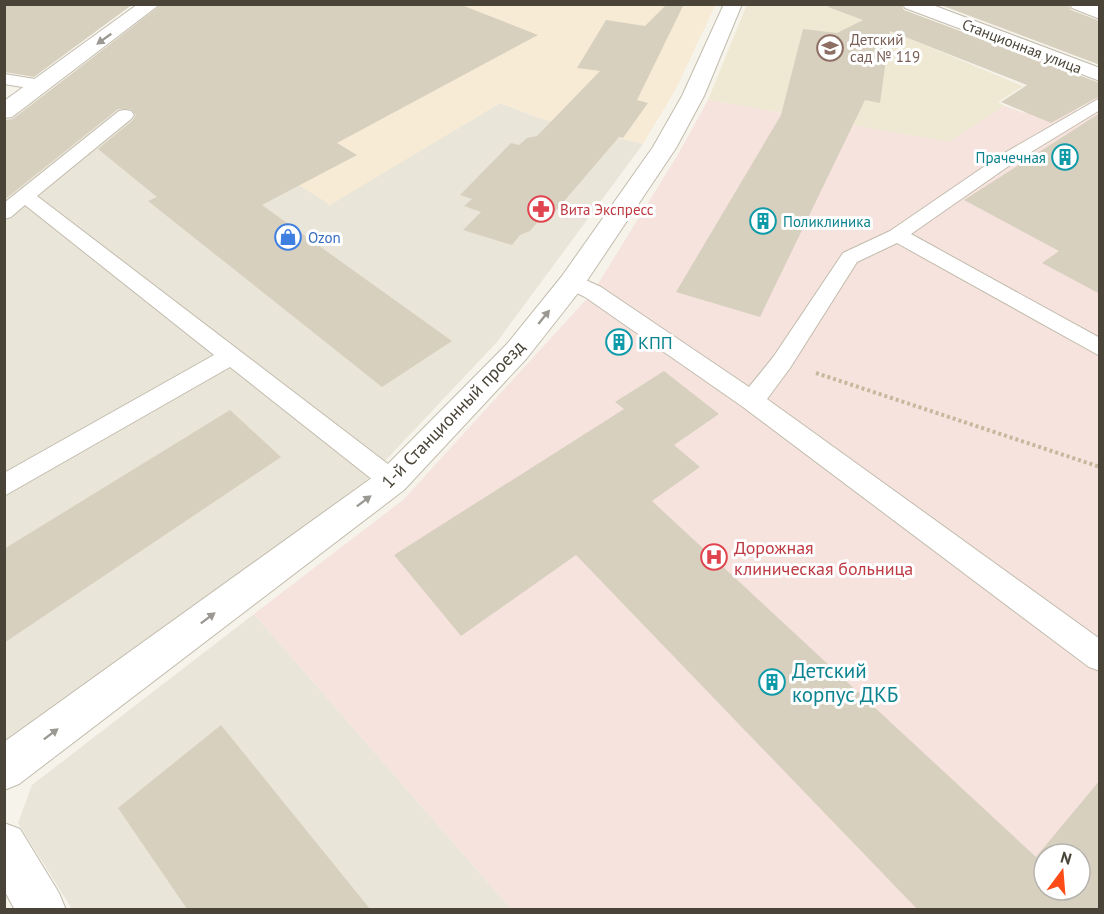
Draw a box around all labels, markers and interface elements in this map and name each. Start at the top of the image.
street label: Станционная улица [960,14,1084,78]
place label: Детский сад № 119 [850,30,920,66]
one-way arrow [96,33,112,45]
school or university icon: Детский сад № 119 [815,33,845,63]
building icon: Прачечная [1050,142,1080,172]
place label: Прачечная [976,148,1046,167]
pharmacy icon: Вита Экспресс [526,194,556,224]
place label: Вита Экспресс [560,200,654,219]
building icon: Поликлиника [748,206,778,236]
place label: Поликлиника [783,212,871,231]
shop icon: Ozon [273,222,303,252]
place label: Ozon [308,228,341,247]
one-way arrow [537,310,550,325]
building icon: КПП [604,327,634,357]
place label: КПП [638,331,673,354]
street label: 1-й Станционный проезд [376,335,530,493]
one-way arrow [357,496,372,508]
place label: Дорожная клиническая больница [734,536,913,580]
hospital icon: Дорожная клиническая больница [699,542,729,572]
one-way arrow [199,612,215,624]
place label: Детский корпус ДКБ [792,657,898,708]
building icon: Детский корпус ДКБ [757,667,787,697]
one-way arrow [44,729,59,741]
north arrow [1032,842,1092,902]
text: N [1058,847,1074,869]

